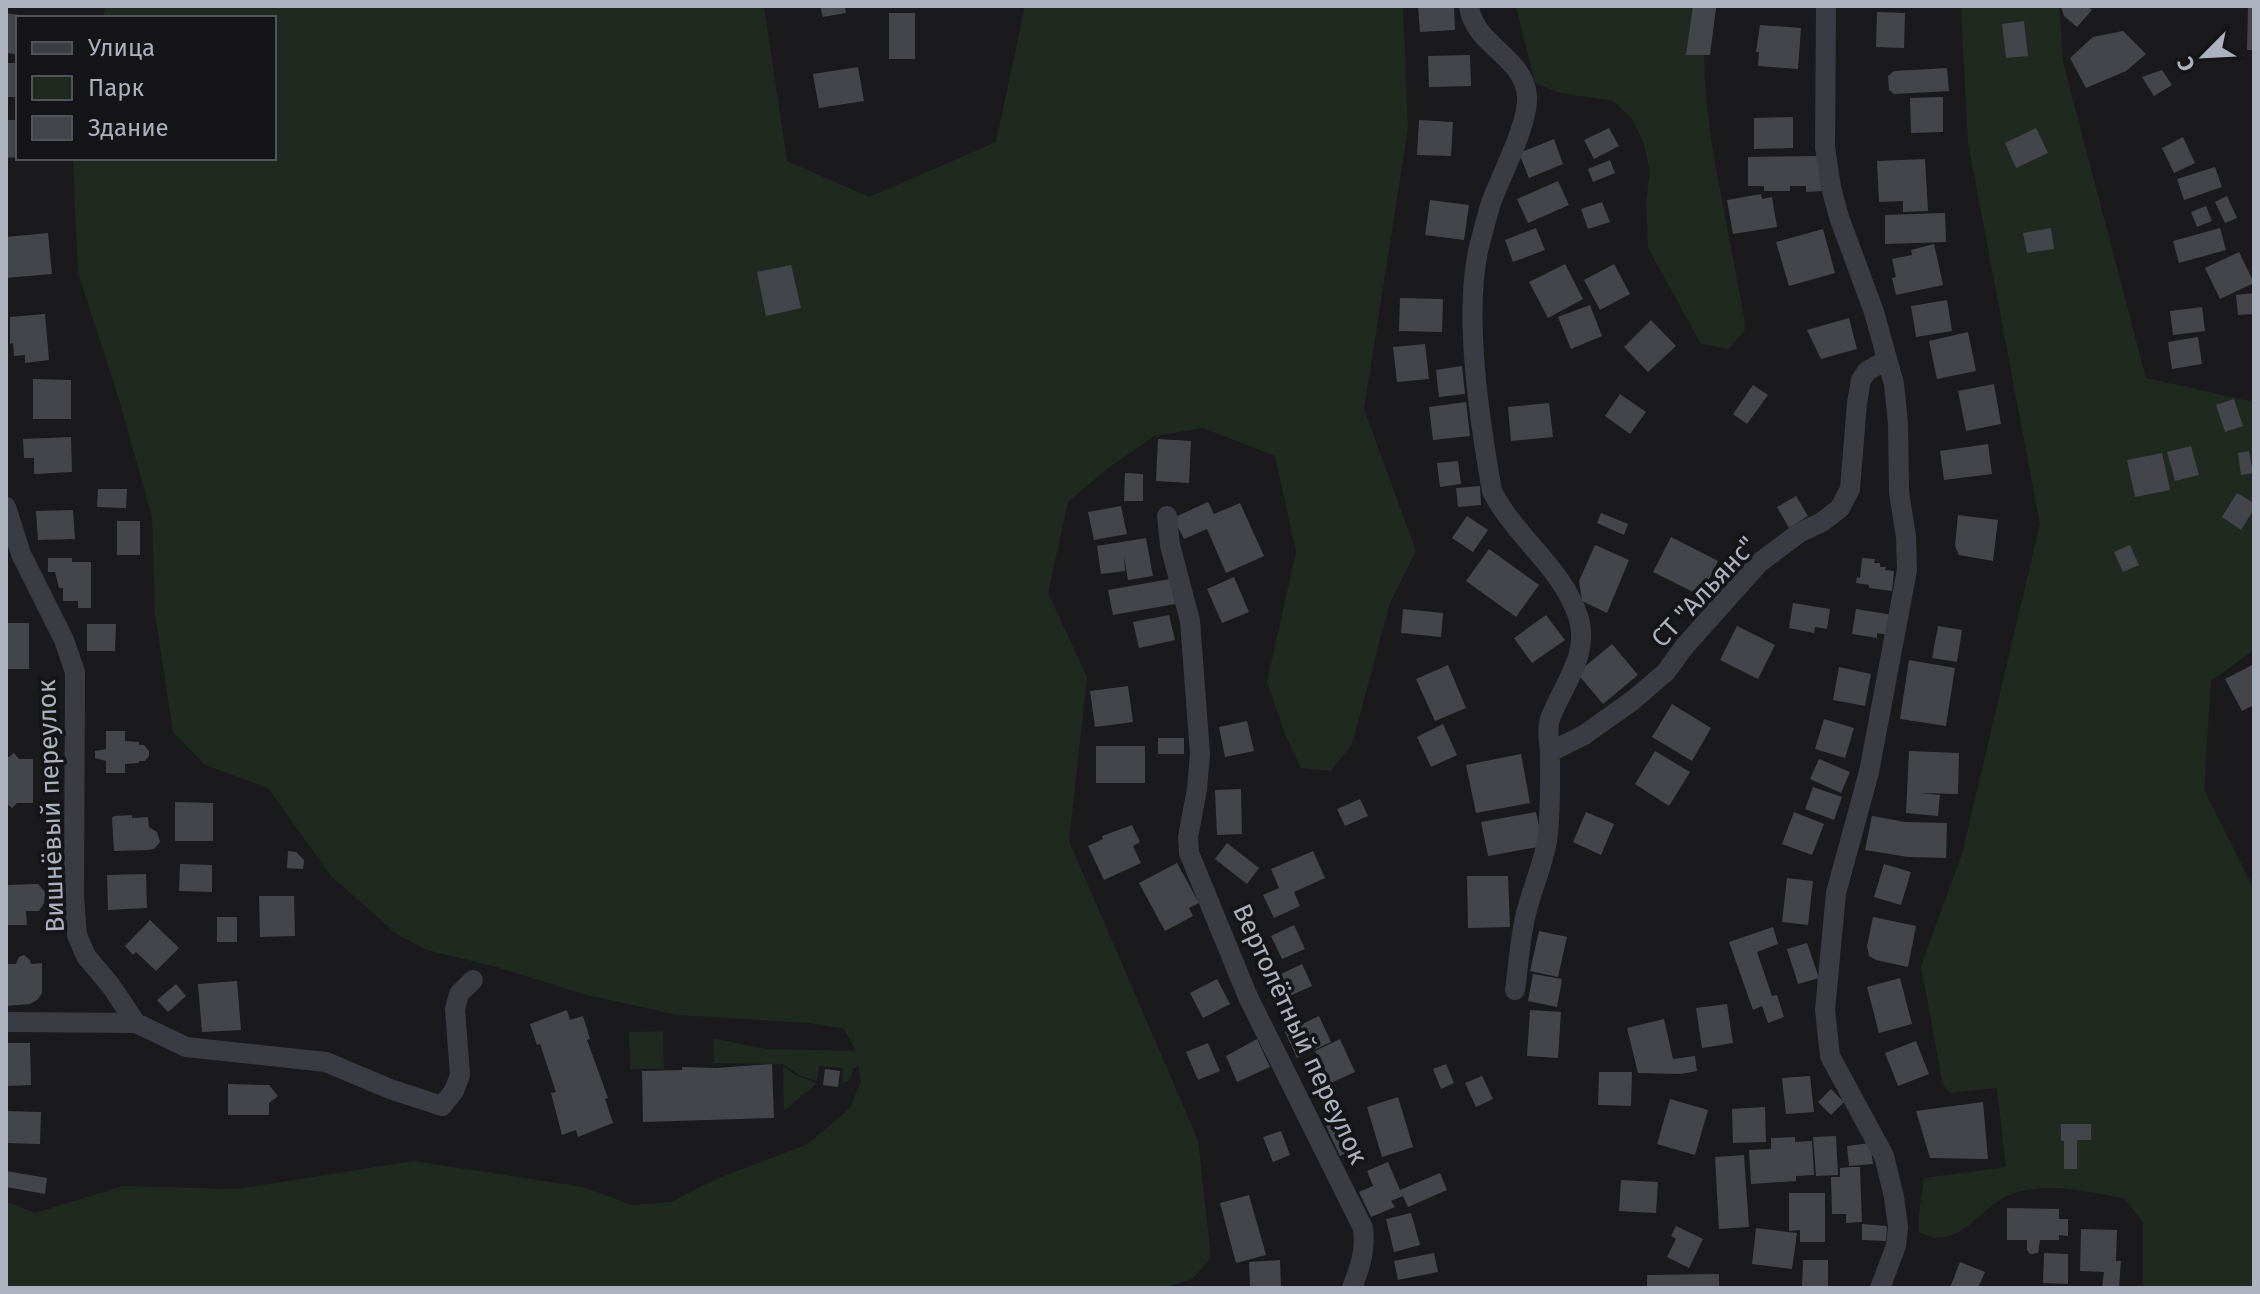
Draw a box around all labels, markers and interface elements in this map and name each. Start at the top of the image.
legend [16,16,276,160]
north arrow [2164,16,2244,96]
text: Улица [88,34,155,62]
text: С [2171,52,2201,75]
text: Парк [88,74,145,102]
text: Здание [88,114,169,142]
street label: СТ "Альянс" [1645,530,1763,654]
street label: Вишнёвый переулок [31,678,71,933]
street label: Вертолётный переулок [1226,899,1374,1169]

